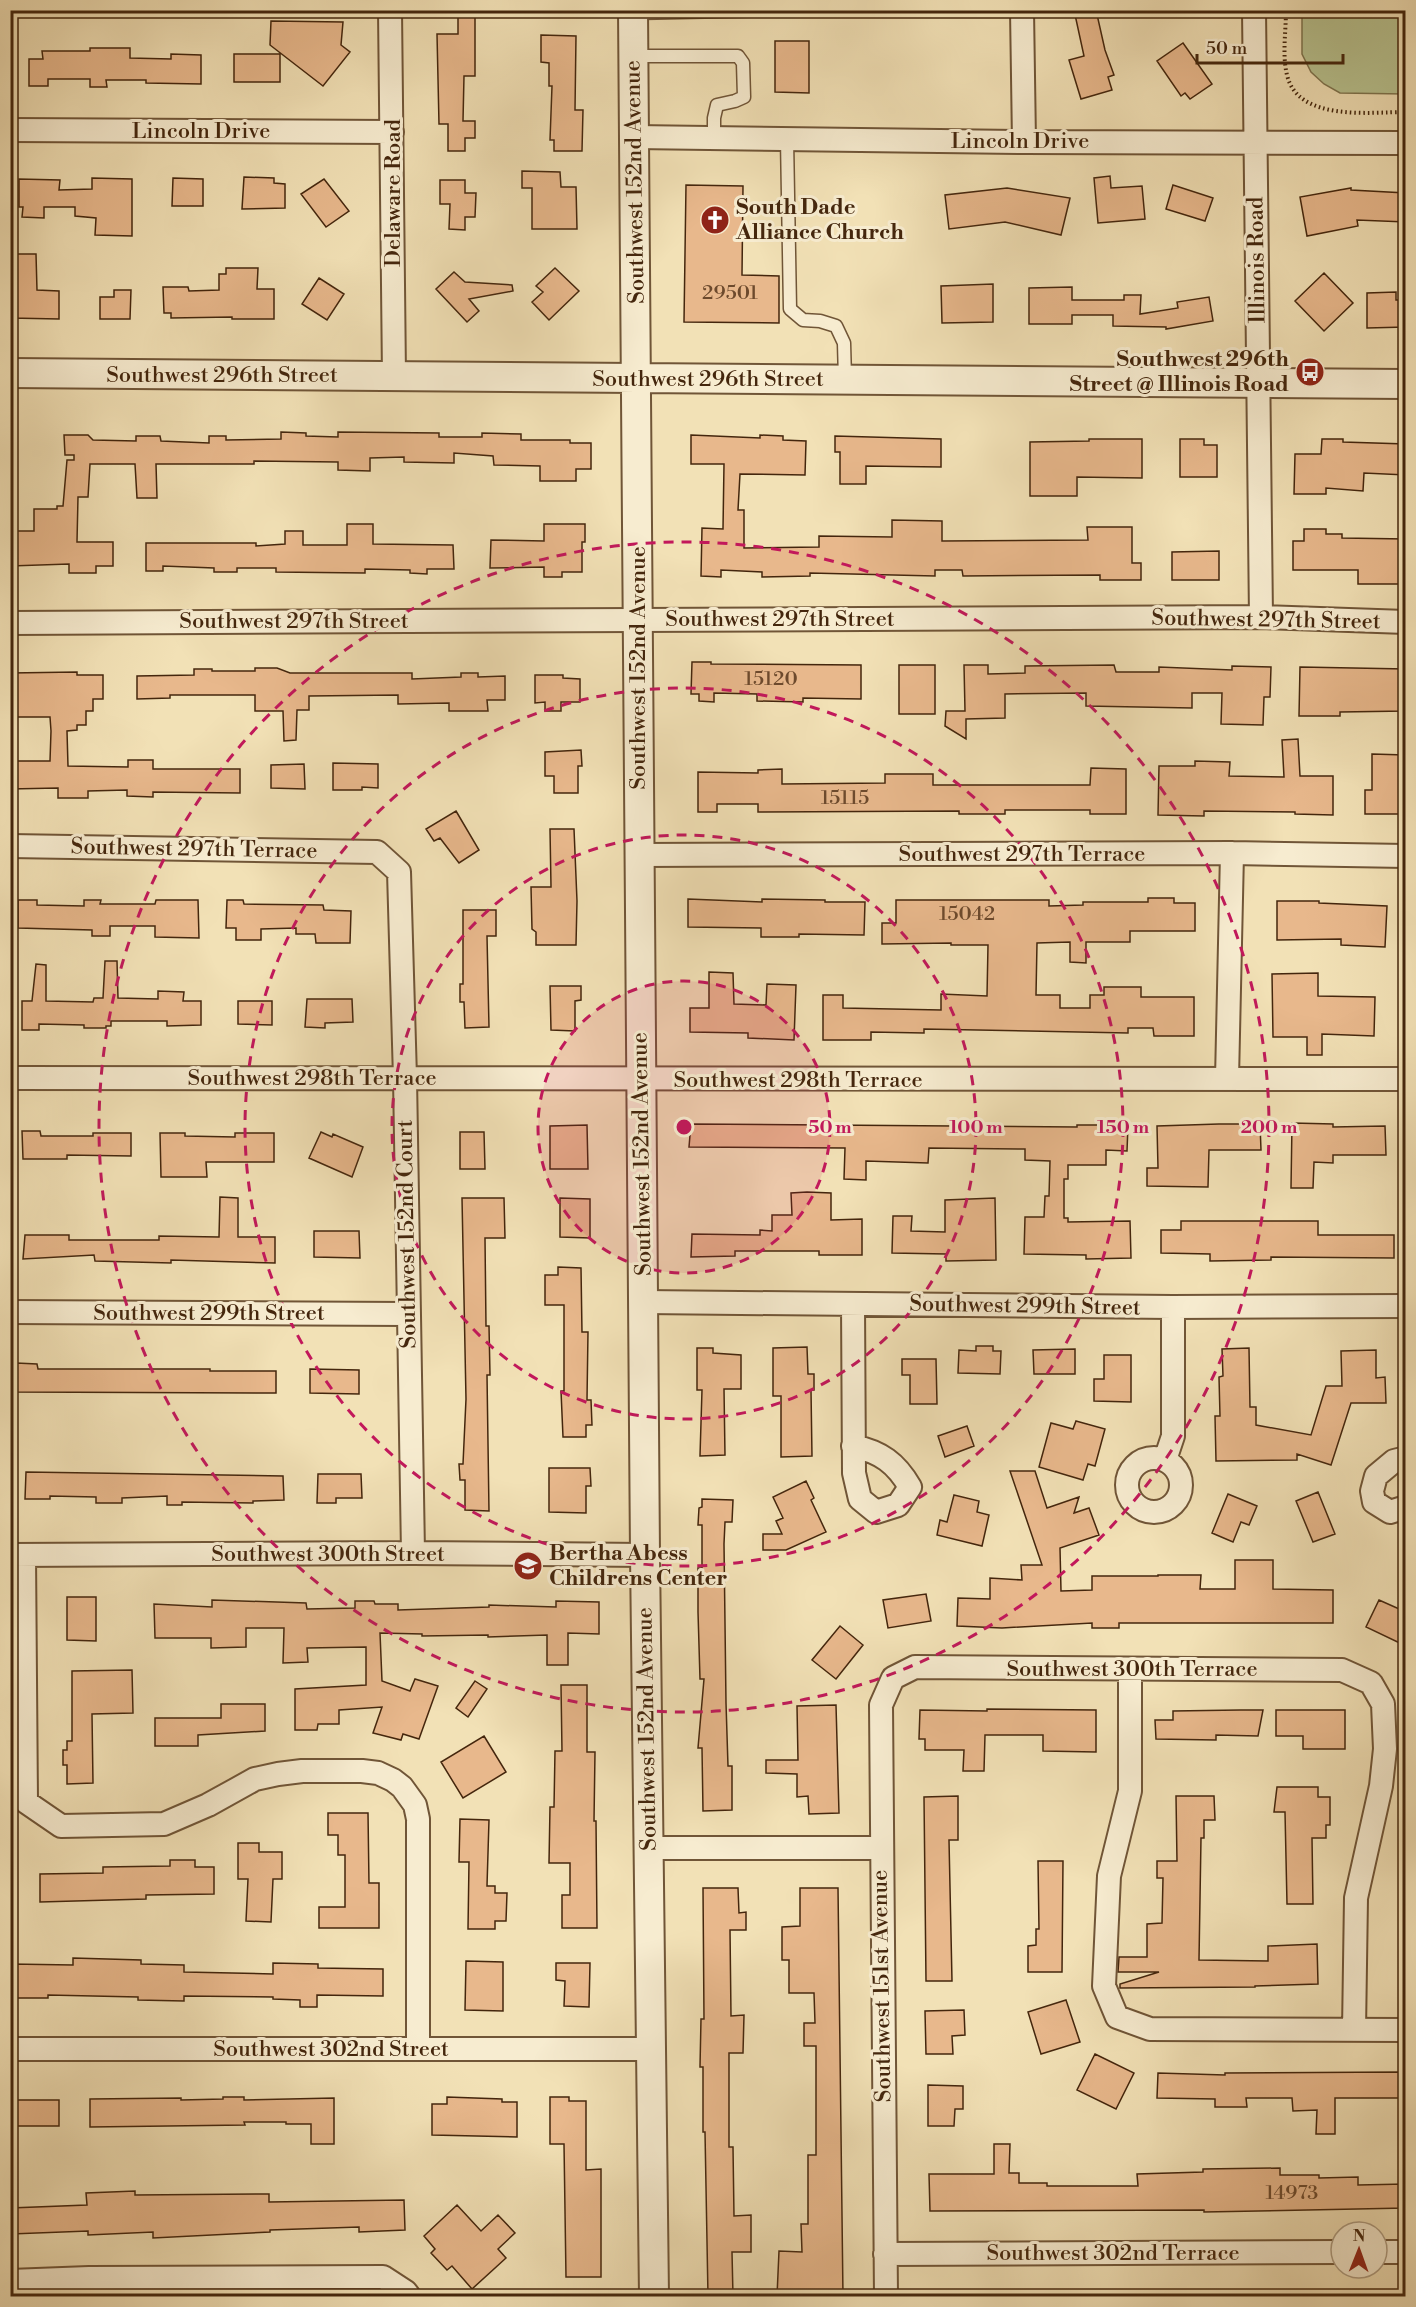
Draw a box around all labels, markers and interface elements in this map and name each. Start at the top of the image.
scale bar [1197,27,1342,65]
text: 50 m [1206,37,1248,60]
street label: Southwest 152nd Avenue [619,60,651,304]
street label: Lincoln Drive [132,118,270,145]
street label: Delaware Road [380,118,407,267]
street label: Lincoln Drive [951,128,1089,155]
place label: South Dade Alliance Church [735,194,904,246]
street label: Illinois Road [1242,196,1272,323]
church icon: South Dade Alliance Church [699,204,731,236]
house number: 29501 [702,281,758,306]
place label: Southwest 296th Street @ Illinois Road [1069,346,1289,398]
bus stop icon: Southwest 296th Street @ Illinois Road [1294,356,1326,388]
street label: Southwest 296th Street [106,362,338,389]
street label: Southwest 296th Street [592,366,824,393]
street label: Southwest 152nd Avenue [625,546,652,790]
street label: Southwest 297th Street [1151,605,1381,636]
street label: Southwest 297th Street [665,606,895,633]
street label: Southwest 297th Street [179,608,409,635]
house number: 15120 [744,667,798,692]
house number: 15115 [821,786,869,811]
street label: Southwest 297th Terrace [70,833,318,865]
street label: Southwest 297th Terrace [899,841,1145,868]
house number: 15042 [939,902,995,927]
street label: Southwest 152nd Avenue [626,1032,658,1276]
street label: Southwest 298th Terrace [187,1065,437,1092]
street label: Southwest 298th Terrace [673,1067,923,1094]
text: 50 m [808,1116,852,1139]
text: 100 m [949,1116,1003,1139]
text: 150 m [1097,1116,1150,1139]
text: 200 m [1241,1116,1298,1139]
centre of rings [674,1117,694,1137]
street label: Southwest 152nd Court [391,1119,422,1349]
street label: Southwest 299th Street [909,1290,1141,1322]
street label: Southwest 299th Street [93,1300,325,1327]
place label: Bertha Abess Childrens Center [549,1540,727,1592]
street label: Southwest 300th Street [211,1541,445,1568]
school or university icon: Bertha Abess Childrens Center [512,1550,544,1582]
street label: Southwest 152nd Avenue [631,1607,663,1851]
street label: Southwest 300th Terrace [1006,1656,1258,1683]
street label: Southwest 151st Avenue [866,1869,898,2103]
street label: Southwest 302nd Street [213,2036,449,2063]
house number: 14973 [1266,2181,1318,2206]
north arrow [1329,2220,1389,2280]
text: N [1353,2226,1366,2246]
street label: Southwest 302nd Terrace [986,2240,1240,2267]

